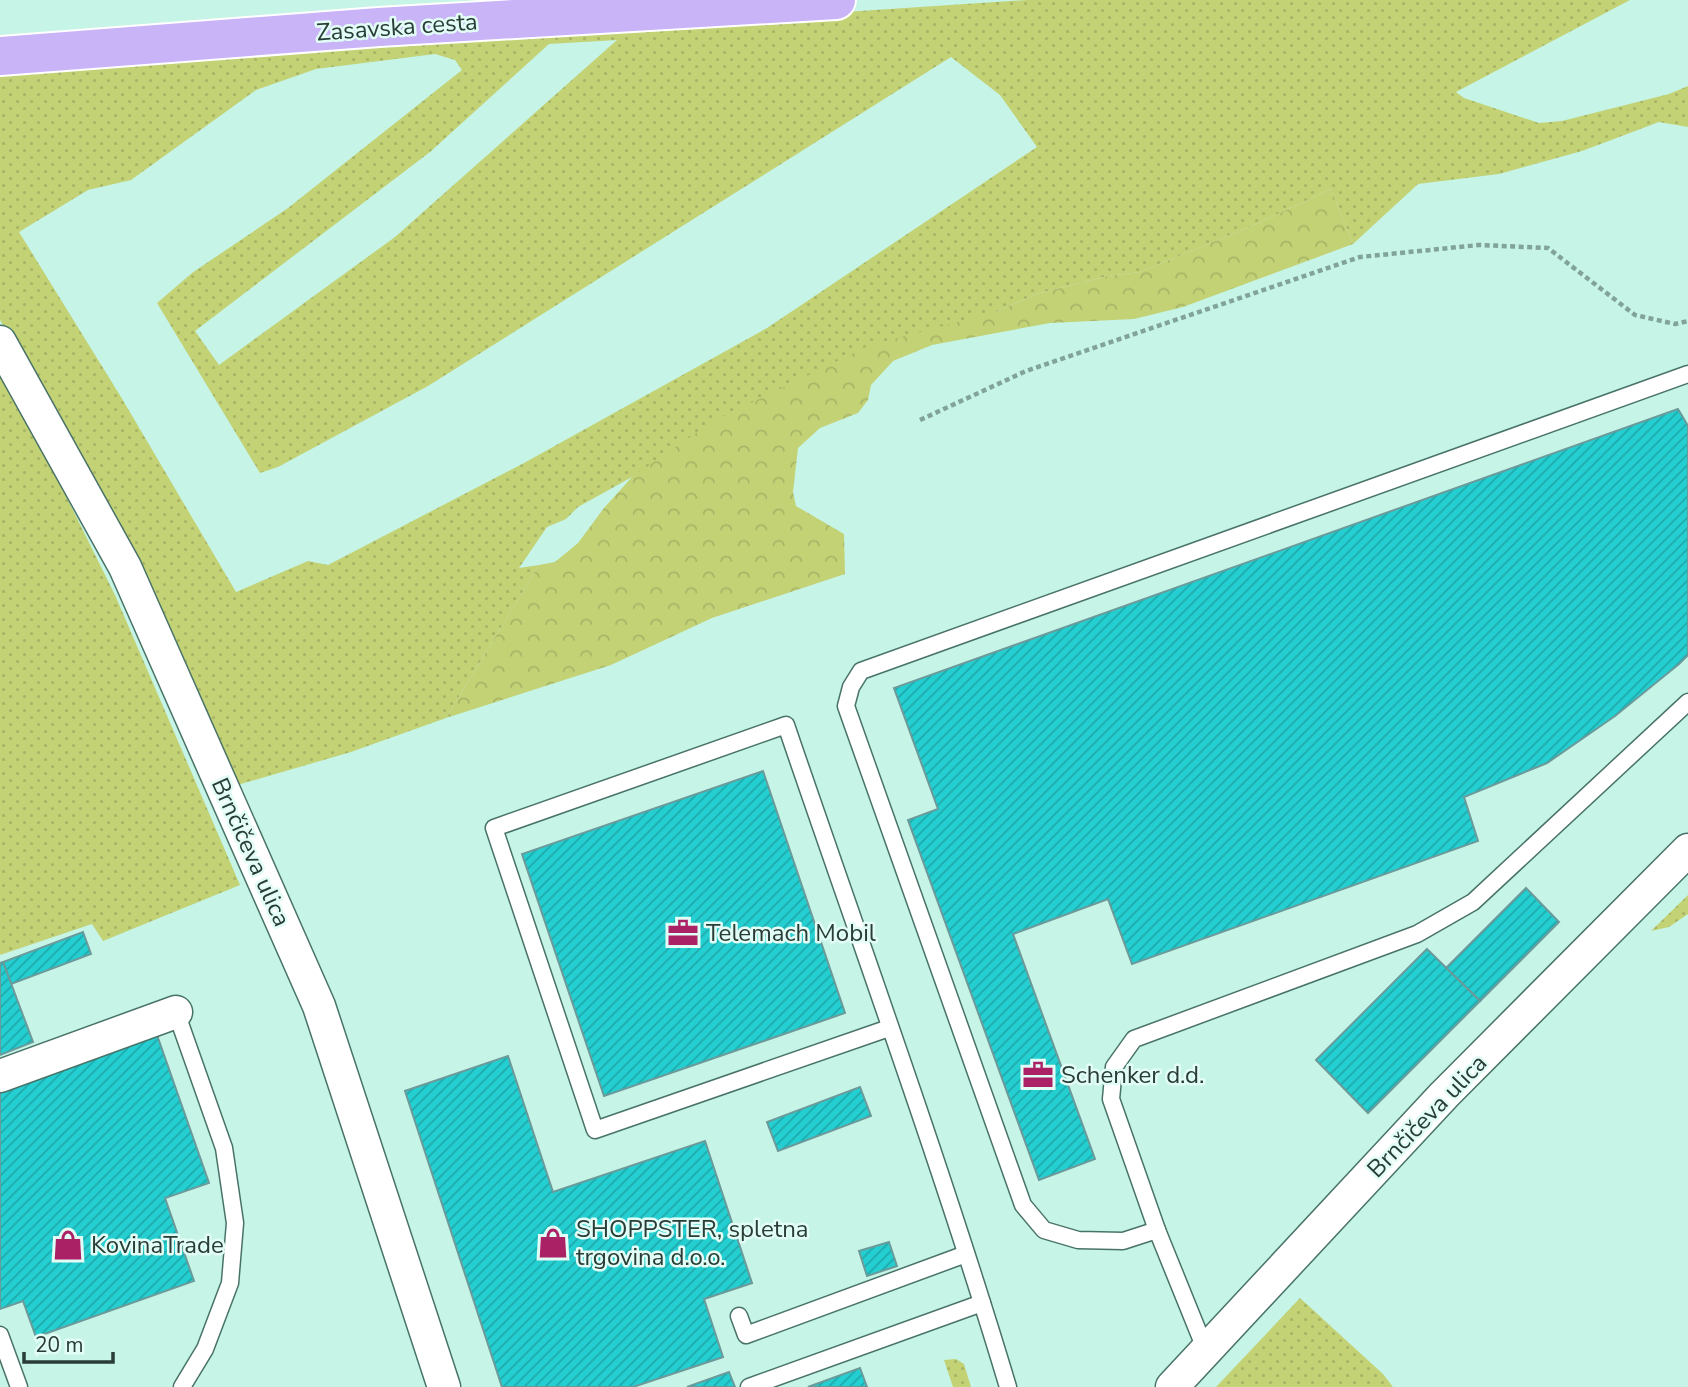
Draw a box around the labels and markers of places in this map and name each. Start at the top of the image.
office icon: Telemach Mobil [666,916,700,950]
place label: Telemach Mobil [706,917,876,949]
office icon: Schenker d.d. [1021,1058,1055,1092]
place label: Schenker d.d. [1061,1059,1205,1091]
place label: SHOPPSTER, spletna trgovina d.o.o. [576,1213,809,1273]
shop icon: SHOPPSTER, spletna trgovina d.o.o. [536,1226,570,1260]
shop icon: KovinaTrade [51,1228,85,1262]
place label: KovinaTrade [91,1229,224,1261]

